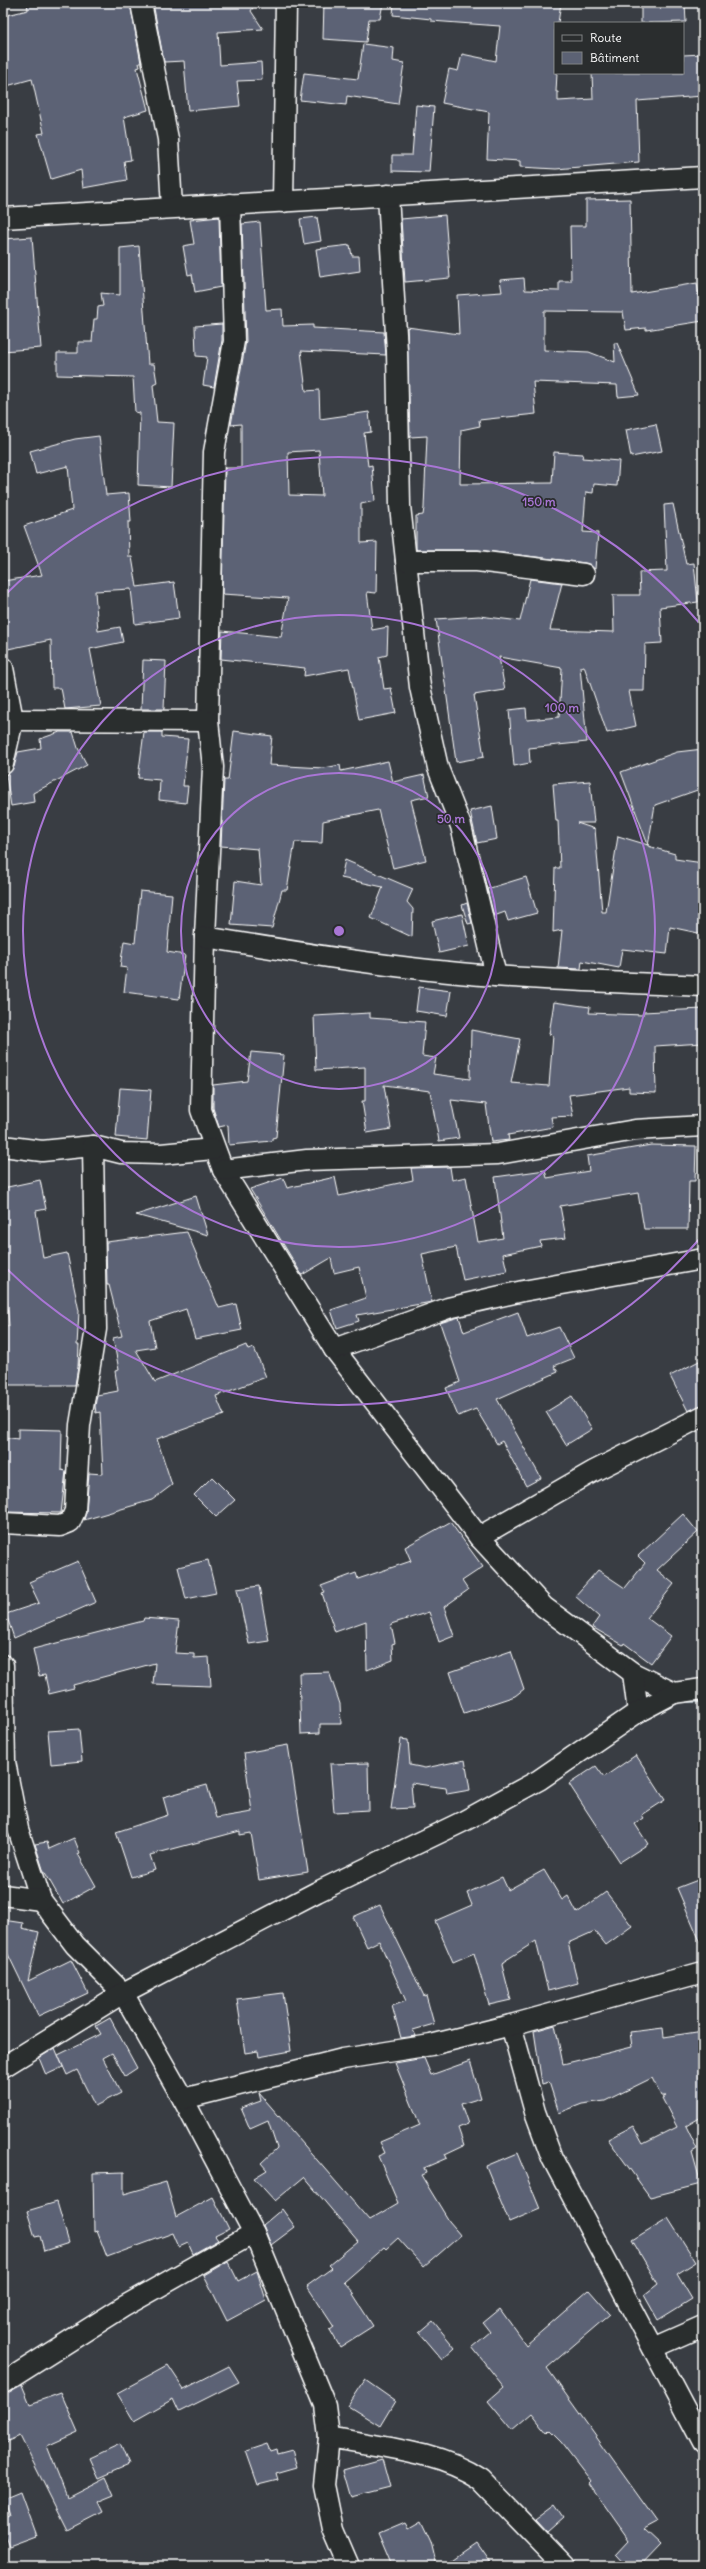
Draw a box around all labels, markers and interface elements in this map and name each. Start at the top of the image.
legend [554,22,684,74]
text: Route [590,30,622,45]
text: Bâtiment [590,50,639,65]
text: 150 m [523,494,556,509]
text: 100 m [545,700,579,715]
text: 50 m [437,811,466,826]
centre of rings [332,924,346,938]

